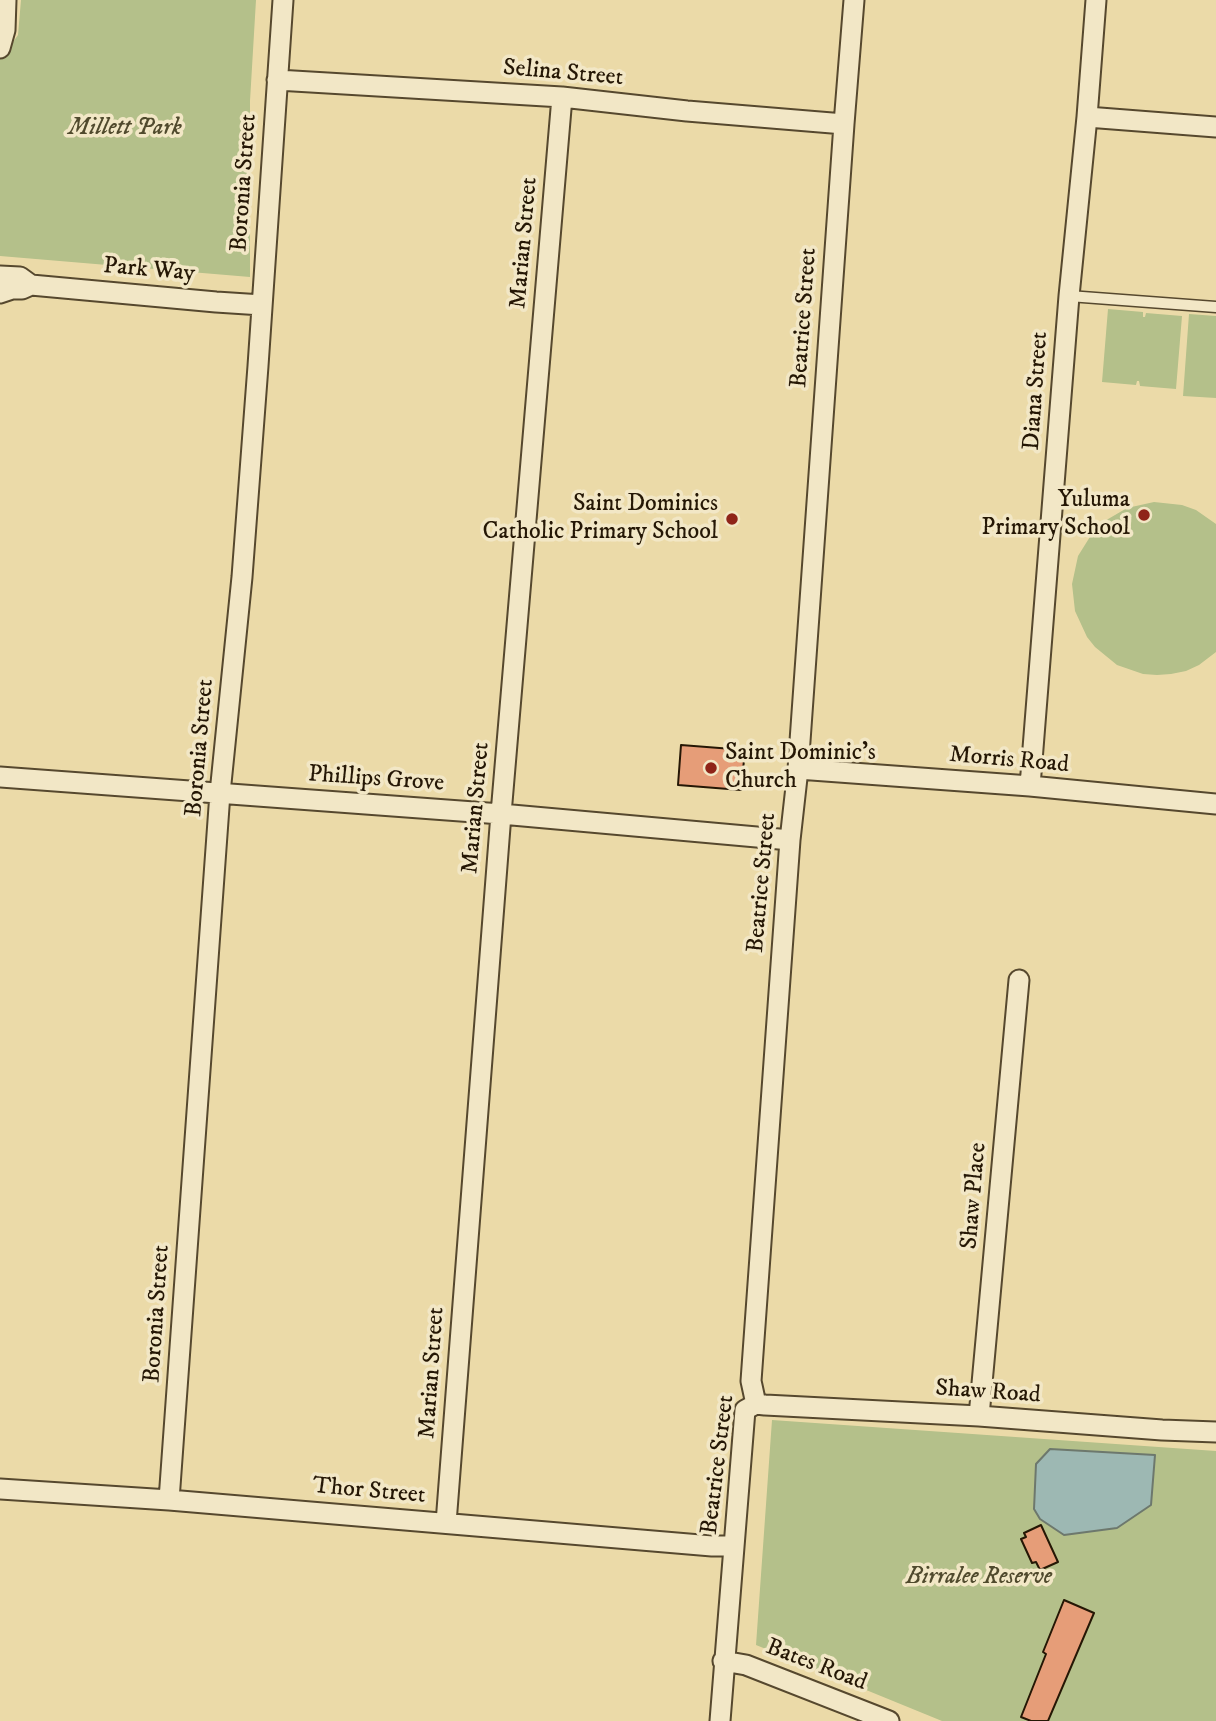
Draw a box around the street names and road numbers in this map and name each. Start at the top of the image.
street label: Selina Street [502,54,624,94]
street label: Boronia Street [226,113,264,253]
street label: Marian Street [505,176,545,310]
street label: Beatrice Street [786,247,824,389]
street label: Park Way [102,253,196,289]
street label: Diana Street [1018,331,1056,451]
street label: Boronia Street [181,678,221,818]
street label: Marian Street [457,741,497,875]
street label: Morris Road [948,741,1070,781]
street label: Phillips Grove [307,761,445,799]
street label: Beatrice Street [743,812,783,954]
street label: Shaw Place [956,1141,994,1251]
street label: Boronia Street [139,1244,177,1384]
street label: Marian Street [414,1306,452,1440]
street label: Shaw Road [934,1375,1042,1411]
street label: Beatrice Street [696,1394,742,1536]
street label: Thor Street [311,1473,427,1511]
street label: Bates Road [761,1634,871,1698]

